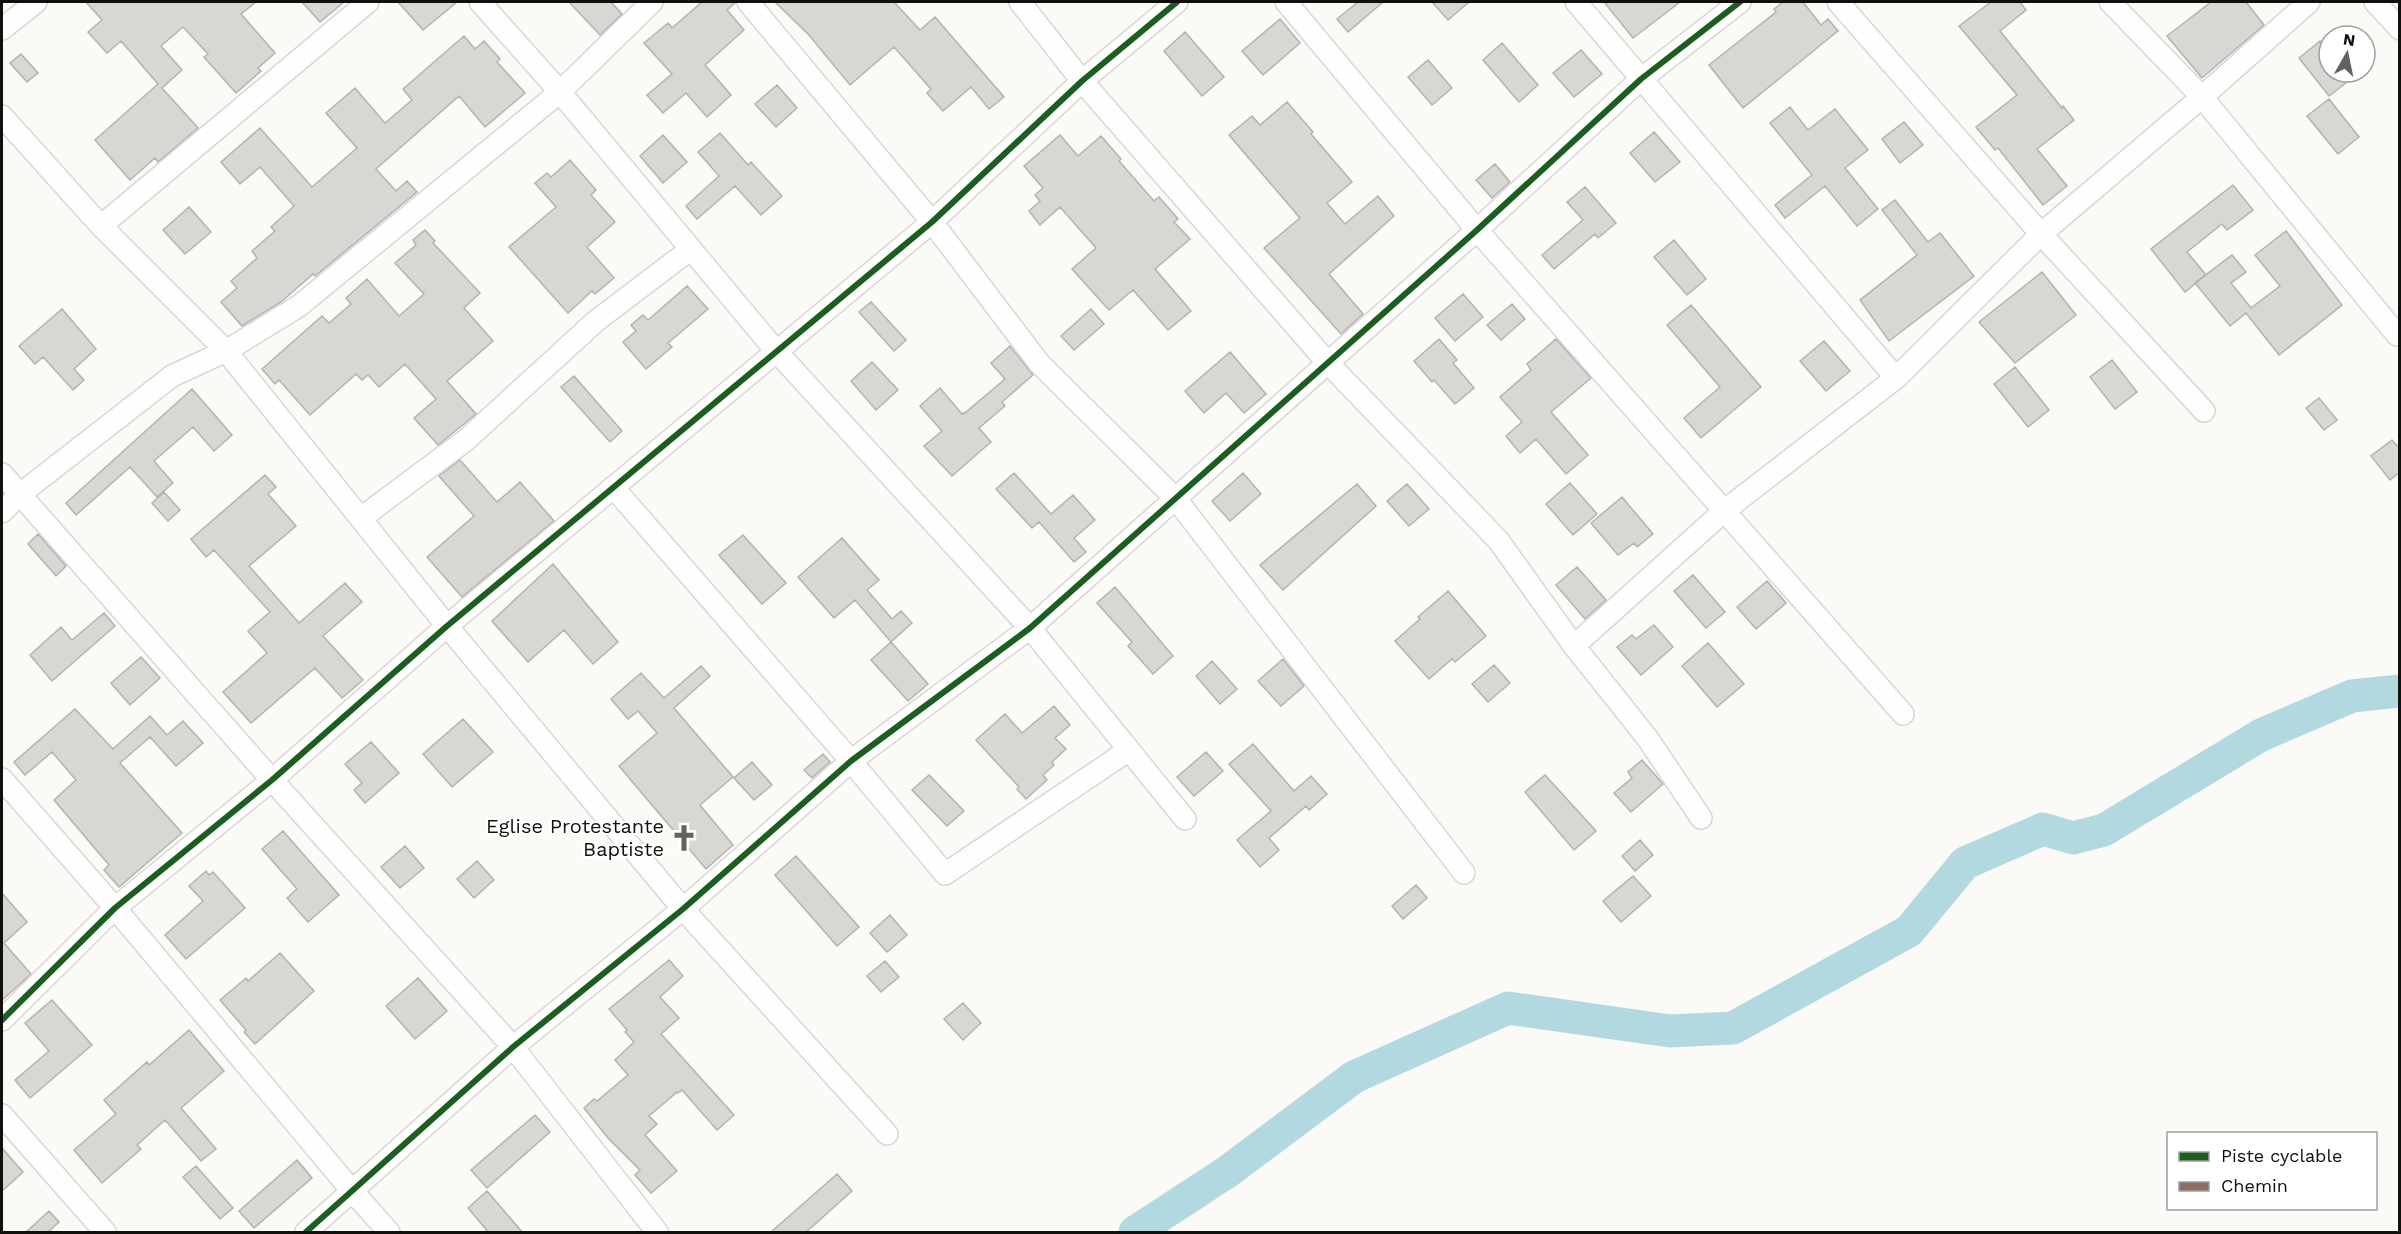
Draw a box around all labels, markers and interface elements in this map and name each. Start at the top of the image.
north arrow [2317,24,2377,84]
text: N [2342,29,2357,50]
place label: Eglise Protestante Baptiste [486,814,664,861]
church icon: Eglise Protestante Baptiste [669,823,699,853]
legend [2167,1132,2377,1210]
text: Piste cyclable [2221,1145,2342,1166]
text: Chemin [2221,1175,2288,1196]

